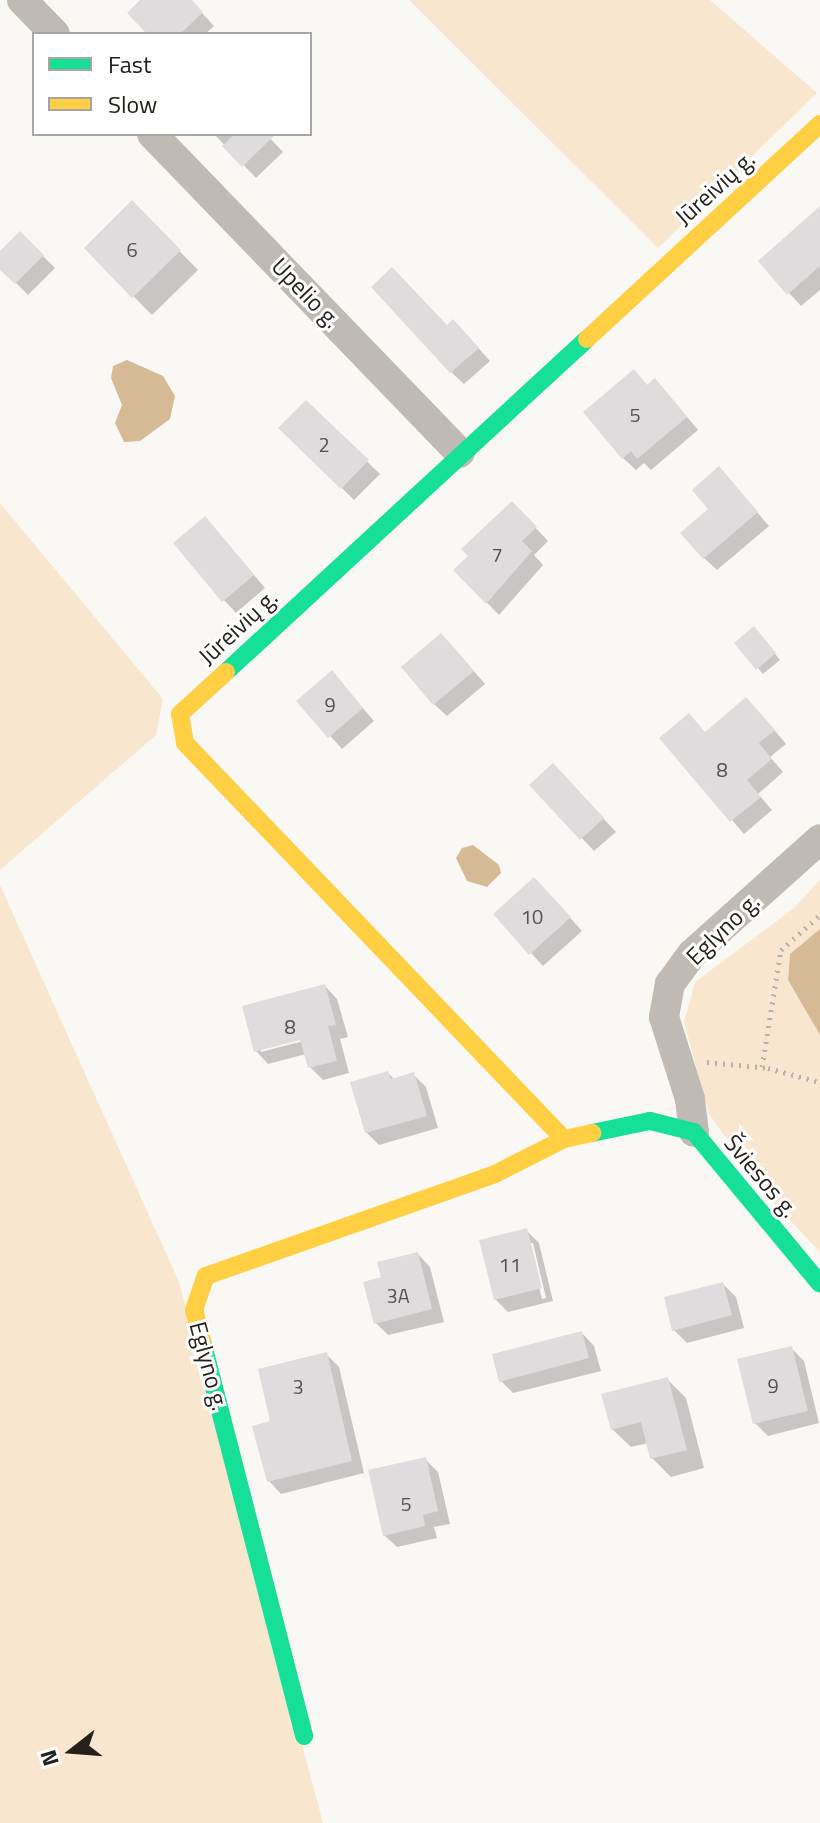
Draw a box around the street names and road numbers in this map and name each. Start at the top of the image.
street label: Jūreivių g. [669,145,761,231]
street label: Upelio g. [266,252,346,334]
street label: Jūreivių g. [193,583,283,671]
street label: Eglyno g. [680,887,766,971]
street label: Šviesos g. [718,1129,804,1223]
street label: Eglyno g. [183,1318,235,1414]

